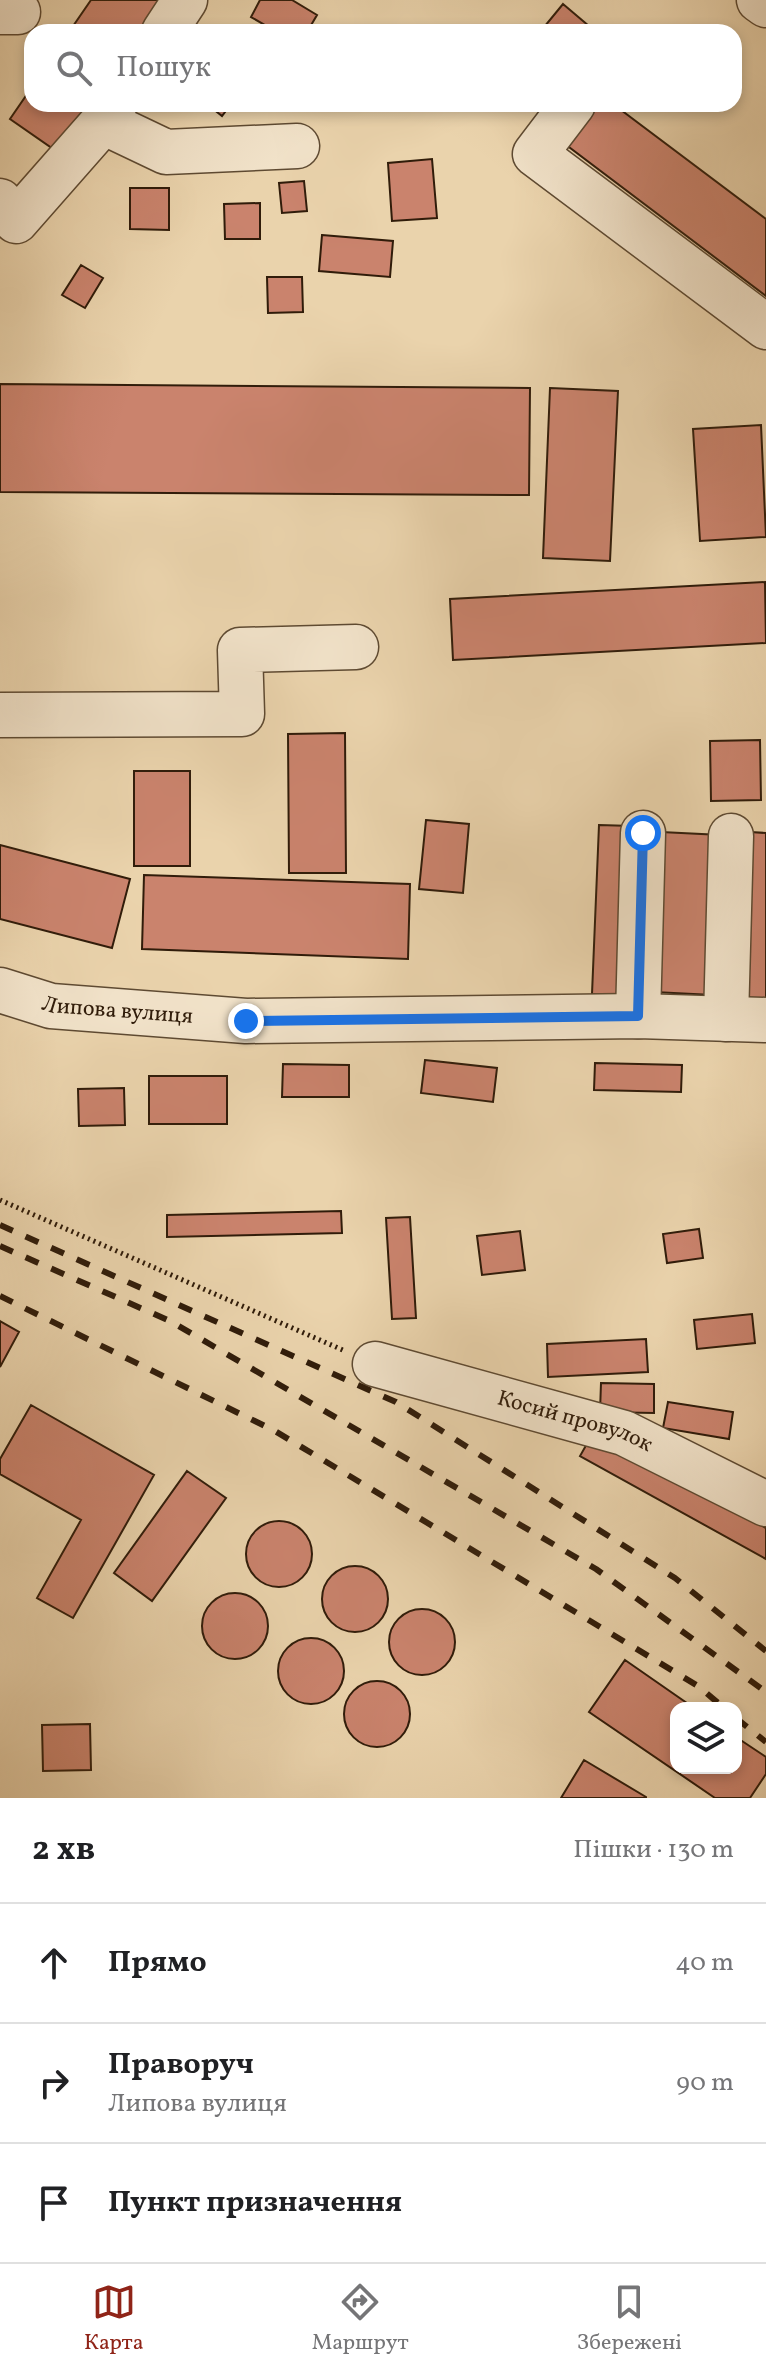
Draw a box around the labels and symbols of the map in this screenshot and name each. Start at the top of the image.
route start [625,815,661,851]
street label: Липова вулиця [38,988,194,1032]
route end [228,1003,264,1039]
street label: Косий провулок [494,1383,658,1460]

